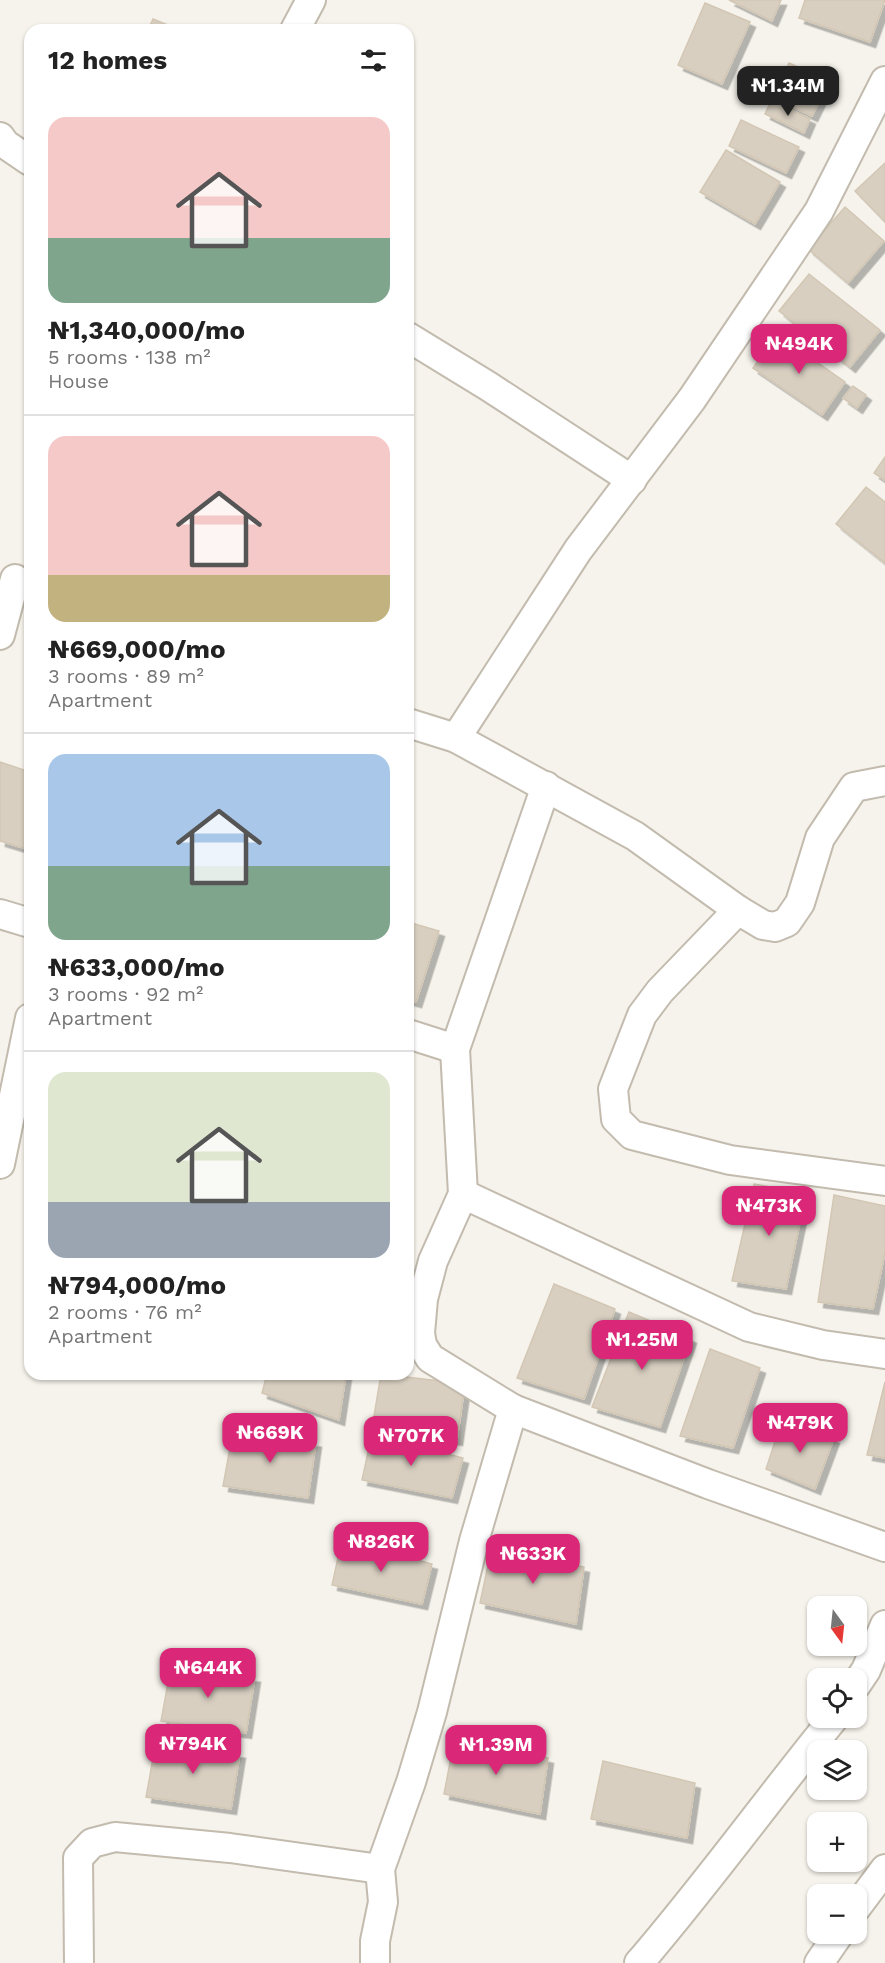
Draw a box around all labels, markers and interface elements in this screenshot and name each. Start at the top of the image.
icon: filters [357,44,390,77]
text: 12 homes [48,45,167,75]
pin: ₦1.34M [739,66,837,117]
text: ₦1.34M [751,73,825,97]
icon: home [165,156,273,264]
text: ₦1,340,000/mo [48,315,245,345]
pin: ₦494K [757,324,841,375]
text: ₦494K [765,331,833,355]
text: 5 rooms · 138 m² [48,345,211,369]
text: House [48,369,109,393]
icon: home [165,475,273,583]
text: ₦669,000/mo [48,634,226,664]
text: 3 rooms · 89 m² [48,664,204,688]
text: Apartment [48,688,152,712]
icon: home [165,793,273,901]
text: ₦633,000/mo [48,952,225,982]
text: 3 rooms · 92 m² [48,982,203,1006]
text: Apartment [48,1006,152,1030]
icon: home [165,1111,273,1219]
pin: ₦473K [727,1186,811,1237]
text: ₦473K [736,1193,802,1217]
text: ₦794,000/mo [48,1270,226,1300]
text: 2 rooms · 76 m² [48,1300,201,1324]
pin: ₦1.25M [593,1320,691,1371]
text: Apartment [48,1324,152,1348]
text: ₦1.25M [606,1327,678,1351]
pin: ₦479K [758,1403,842,1454]
text: ₦479K [767,1410,833,1434]
pin: ₦669K [228,1413,312,1464]
pin: ₦707K [369,1416,453,1467]
text: ₦669K [236,1420,304,1444]
text: ₦707K [378,1423,444,1447]
pin: ₦826K [339,1522,423,1573]
text: ₦826K [347,1529,415,1553]
pin: ₦633K [491,1534,575,1585]
text: ₦633K [500,1541,566,1565]
north arrow [807,1596,867,1656]
map controls [807,1596,867,1944]
pin: ₦644K [166,1648,250,1699]
text: ₦644K [174,1655,242,1679]
button: locate [807,1668,867,1728]
pin: ₦794K [151,1724,235,1775]
pin: ₦1.39M [447,1725,545,1776]
text: ₦794K [159,1731,227,1755]
text: ₦1.39M [459,1732,533,1756]
button: layers [807,1740,867,1800]
button: + [807,1812,867,1872]
button: − [807,1884,867,1944]

